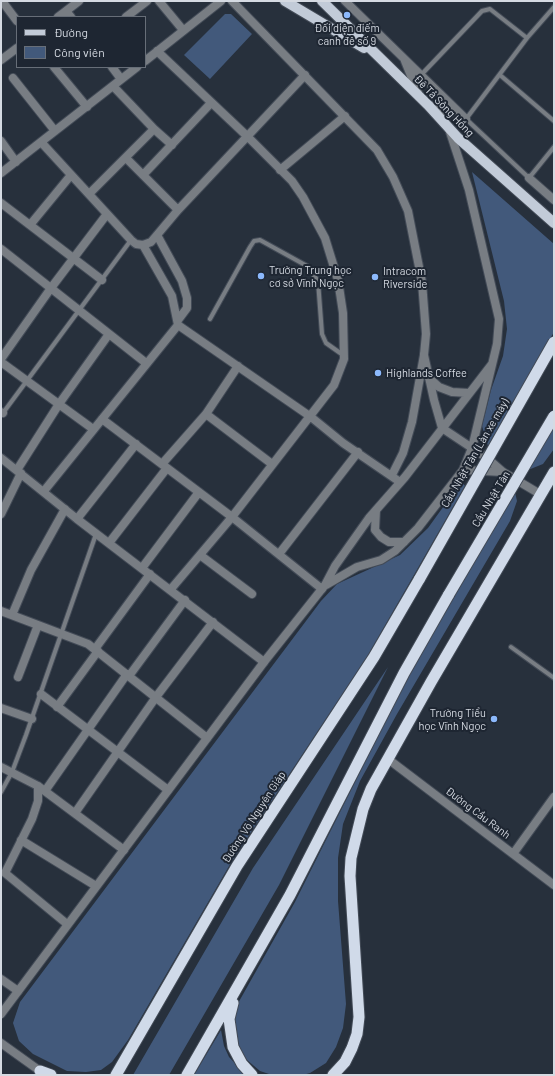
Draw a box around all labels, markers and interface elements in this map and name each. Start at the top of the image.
marker: Đối diện điếm canh đê số 9 [342,10,352,20]
legend [16,16,146,68]
place label: Đối diện điếm canh đê số 9 [315,21,379,47]
text: Đường [54,25,88,39]
text: Công viên [54,45,105,59]
street label: Đê Tả Sông Hồng [411,72,477,140]
place label: Trường Trung học cơ sở Vĩnh Ngọc [269,263,352,289]
place label: Intracom Riverside [383,264,427,290]
marker: Trường Trung học cơ sở Vĩnh Ngọc [256,271,266,281]
marker: Intracom Riverside [370,272,380,282]
place label: Highlands Coffee [386,366,467,380]
marker: Highlands Coffee [373,368,383,378]
street label: Cầu Nhật Tân (Làn xe máy) [438,396,512,510]
street label: Cầu Nhật Tân [469,469,513,529]
place label: Trường Tiểu học Vĩnh Ngọc [419,706,486,732]
marker: Trường Tiểu học Vĩnh Ngọc [489,714,499,724]
street label: Đường Võ Nguyên Giáp [219,769,289,865]
street label: Đường Cầu Ranh [443,784,513,842]

